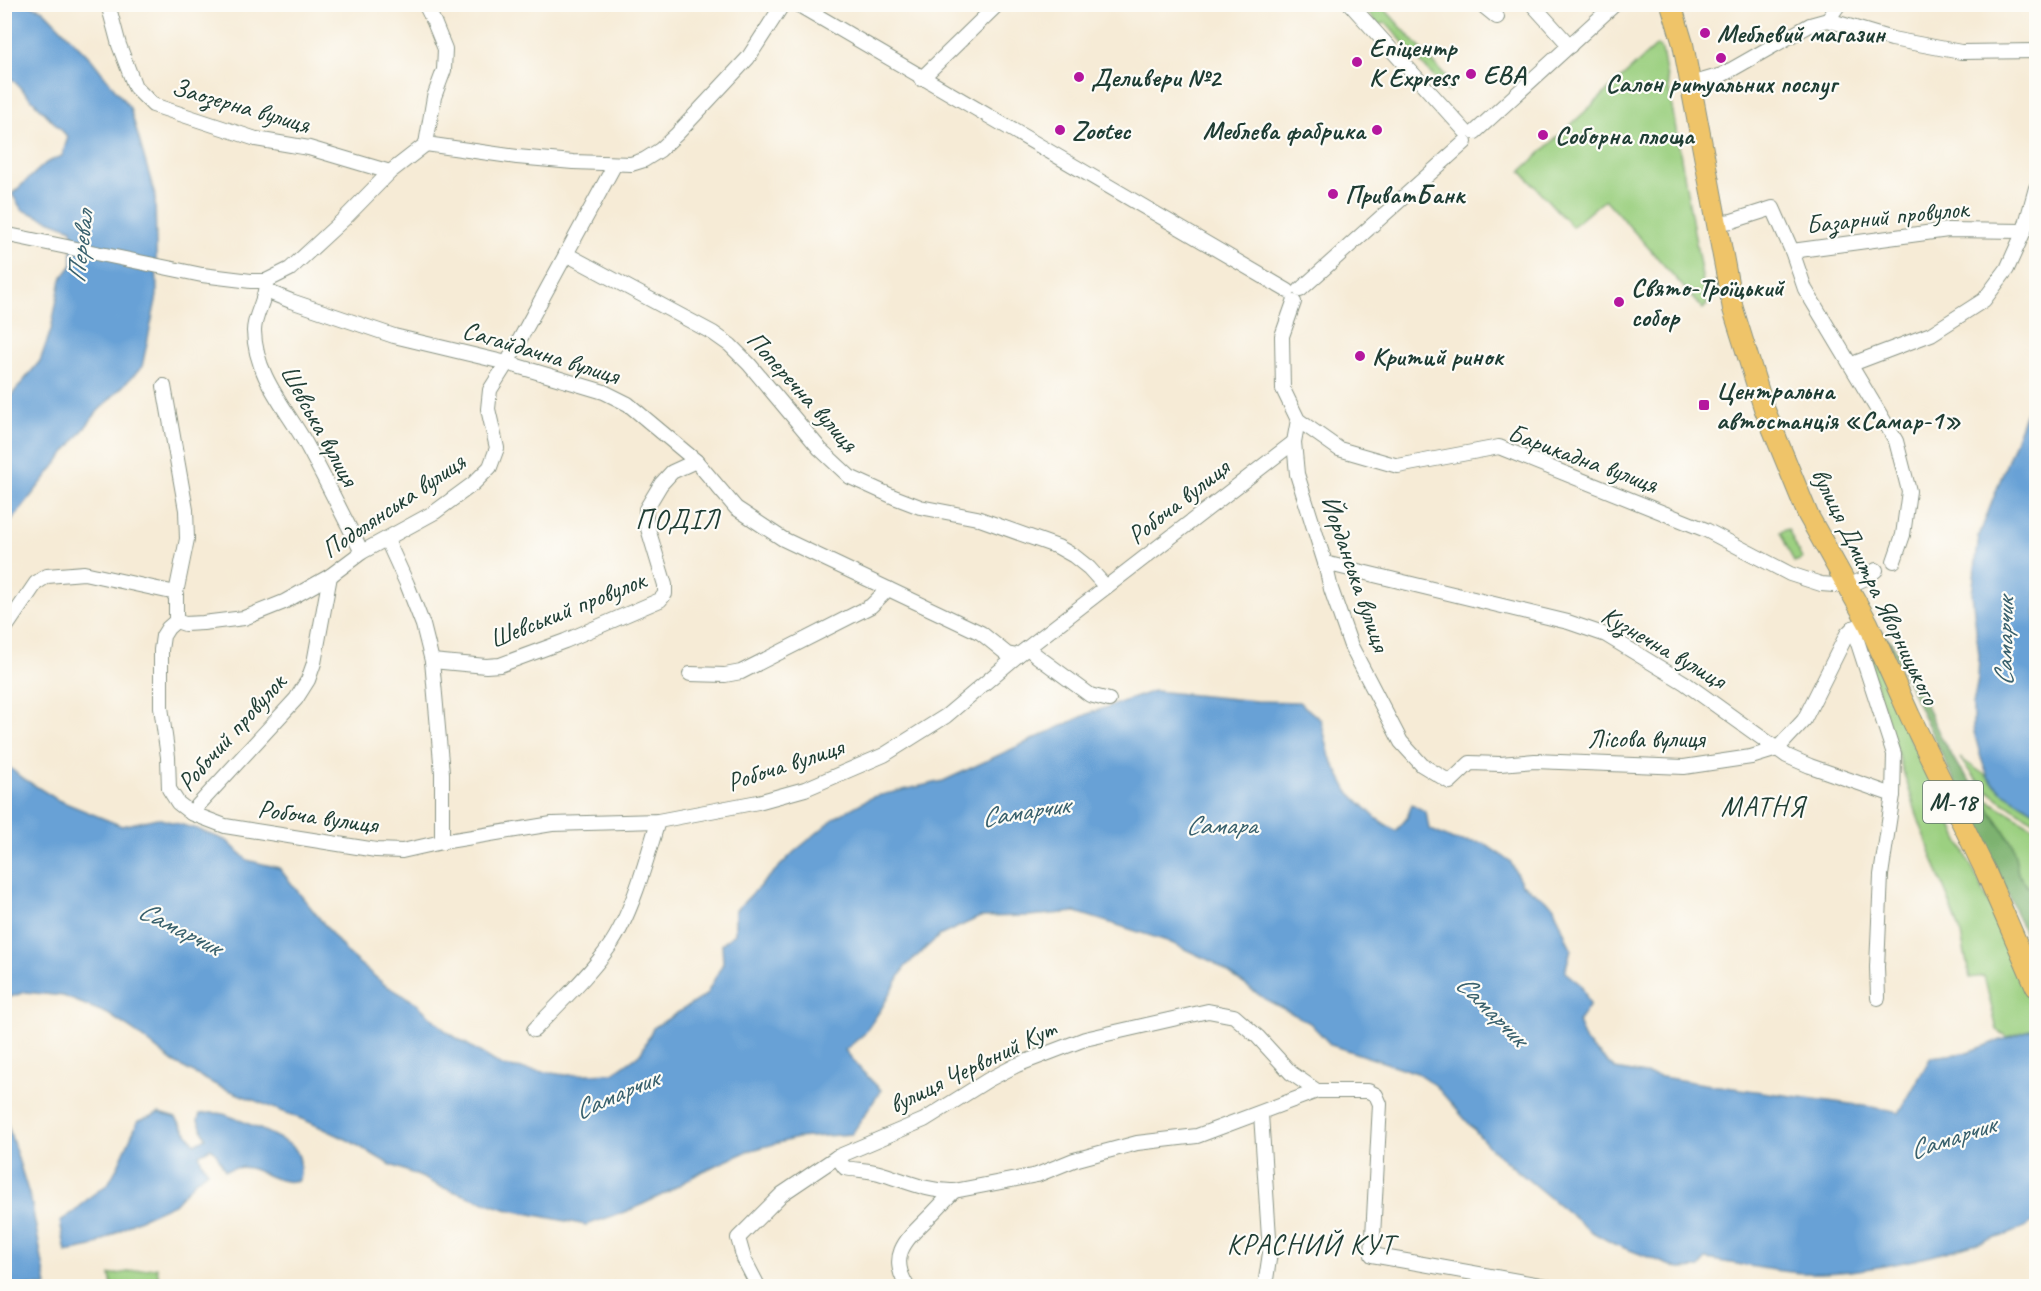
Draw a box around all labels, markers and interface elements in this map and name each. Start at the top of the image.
place label: Меблевий магазин [1717,17,1887,50]
marker: Меблевий магазин [1698,26,1712,40]
place label: Епіцентр К Express [1369,31,1461,94]
marker: Салон ритуальних послуг [1714,51,1728,65]
marker: Епіцентр К Express [1350,55,1364,69]
place label: ЕВА [1483,58,1527,91]
place label: Деливери №2 [1091,61,1222,94]
marker: ЕВА [1464,67,1478,81]
place label: Салон ритуальних послуг [1605,67,1840,100]
street label: Заозерна вулиця [168,70,315,142]
marker: Деливери №2 [1072,70,1086,84]
place label: Zootec [1072,114,1132,147]
place label: Меблева фабрика [1203,114,1368,147]
place label: Соборна площа [1555,119,1696,152]
marker: Zootec [1053,123,1067,137]
marker: Меблева фабрика [1370,123,1384,137]
marker: Соборна площа [1536,128,1550,142]
place label: ПриватБанк [1345,178,1466,211]
marker: ПриватБанк [1326,187,1340,201]
street label: Базарний провулок [1804,191,1972,242]
water label: Перевал [59,205,102,285]
place label: Свято-Троїцький собор [1631,271,1785,334]
marker: Свято-Троїцький собор [1612,295,1626,309]
street label: Сагайдачна вулиця [459,313,625,392]
street label: Поперечна вулиця [740,324,867,460]
place label: Критий ринок [1372,340,1505,373]
marker: Критий ринок [1353,349,1367,363]
street label: Шевська вулиця [273,359,367,493]
place label: Центральна автостанція «Самар-1» [1716,374,1962,437]
marker: Центральна автостанція «Самар-1» [1697,398,1711,412]
street label: Барикадна вулиця [1503,416,1664,501]
street label: Подолянська вулиця [315,444,473,566]
street label: Робоча вулиця [1121,450,1238,551]
street label: вулиця Дмитра Яворницького [1804,462,1948,712]
street label: Йорданська вулиця [1313,491,1398,657]
district label: ПОДІЛ [635,502,721,537]
street label: Шевський провулок [484,562,652,656]
water label: Самарчик [1986,593,2022,686]
street label: Кузнечна вулиця [1595,598,1734,698]
street label: Робочий провулок [170,665,295,798]
street label: Лісова вулиця [1588,722,1706,755]
street label: Робоча вулиця [723,730,850,799]
road number: М-18 [1923,781,1983,823]
water label: Самарчик [979,787,1076,835]
district label: МАТНЯ [1721,789,1808,824]
street label: Робоча вулиця [256,792,382,842]
water label: Самара [1185,808,1259,842]
water label: Самарчик [133,893,231,965]
water label: Самарчик [1449,967,1539,1057]
street label: вулиця Червоний Кут [883,1011,1063,1121]
water label: Самарчик [569,1059,668,1127]
water label: Самарчик [1905,1106,2004,1167]
district label: КРАСНИЙ КУТ [1227,1227,1400,1262]

